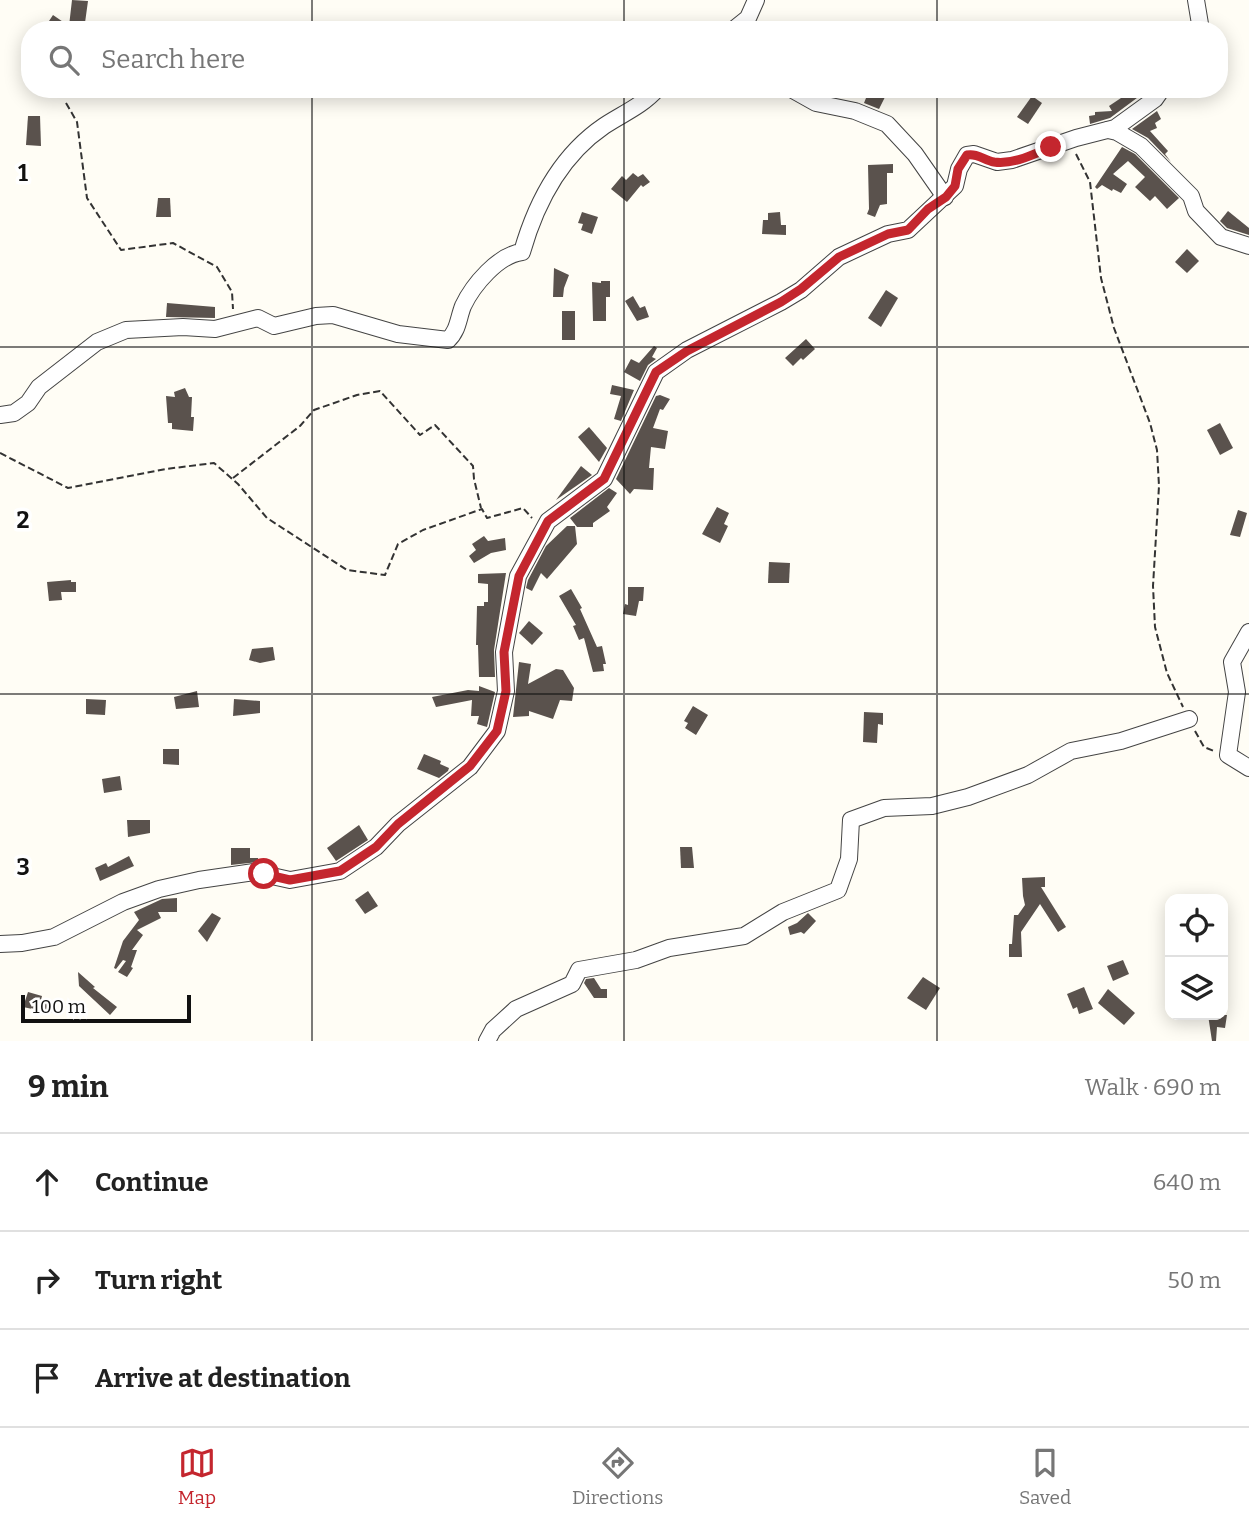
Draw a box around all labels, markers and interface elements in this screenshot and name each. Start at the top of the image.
search box [21,21,1228,98]
icon: search [45,41,83,79]
text: Search here [101,44,245,75]
route end [1035,131,1066,162]
text: 1 [18,159,28,187]
text: 2 [17,506,30,534]
text: 3 [16,853,30,881]
route start [248,858,279,889]
map controls [1165,894,1228,1020]
button: locate [1165,894,1228,957]
button: layers [1165,957,1228,1020]
scale bar [21,992,191,1024]
text: 100 m [32,995,86,1018]
text: 9 min [28,1069,109,1105]
text: Walk · 690 m [1085,1073,1221,1101]
icon: ahead [28,1163,66,1201]
text: Continue [95,1167,209,1198]
text: 640 m [1153,1168,1221,1196]
icon: right [28,1261,66,1299]
text: Turn right [95,1265,222,1296]
text: 50 m [1167,1266,1221,1294]
icon: arrive [28,1359,66,1397]
text: Arrive at destination [95,1363,350,1394]
tab: Map [178,1444,216,1509]
tab: Directions [572,1444,663,1509]
tab: Saved [1019,1444,1071,1509]

